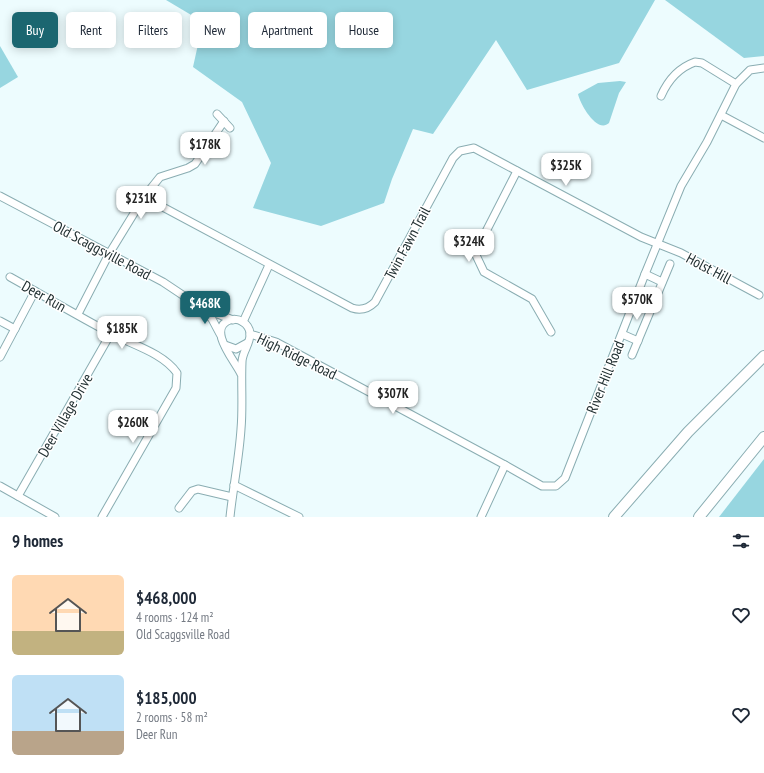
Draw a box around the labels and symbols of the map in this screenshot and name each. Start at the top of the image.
pin: $178K [177,132,233,166]
pin: $325K [538,153,594,187]
pin: $231K [113,186,169,220]
street label: Twin Fawn Trail [380,203,434,283]
street label: Old Scaggsville Road [50,216,154,284]
pin: $324K [441,229,497,263]
street label: Holst Hill [683,248,735,288]
street label: Deer Run [19,276,69,316]
pin: $570K [609,287,665,321]
pin: $468K [177,291,233,325]
pin: $185K [94,316,150,350]
street label: High Ridge Road [254,329,340,383]
street label: River Hill Road [582,338,628,416]
street label: Deer Village Drive [33,370,97,460]
pin: $307K [365,381,421,415]
pin: $260K [105,410,161,444]

